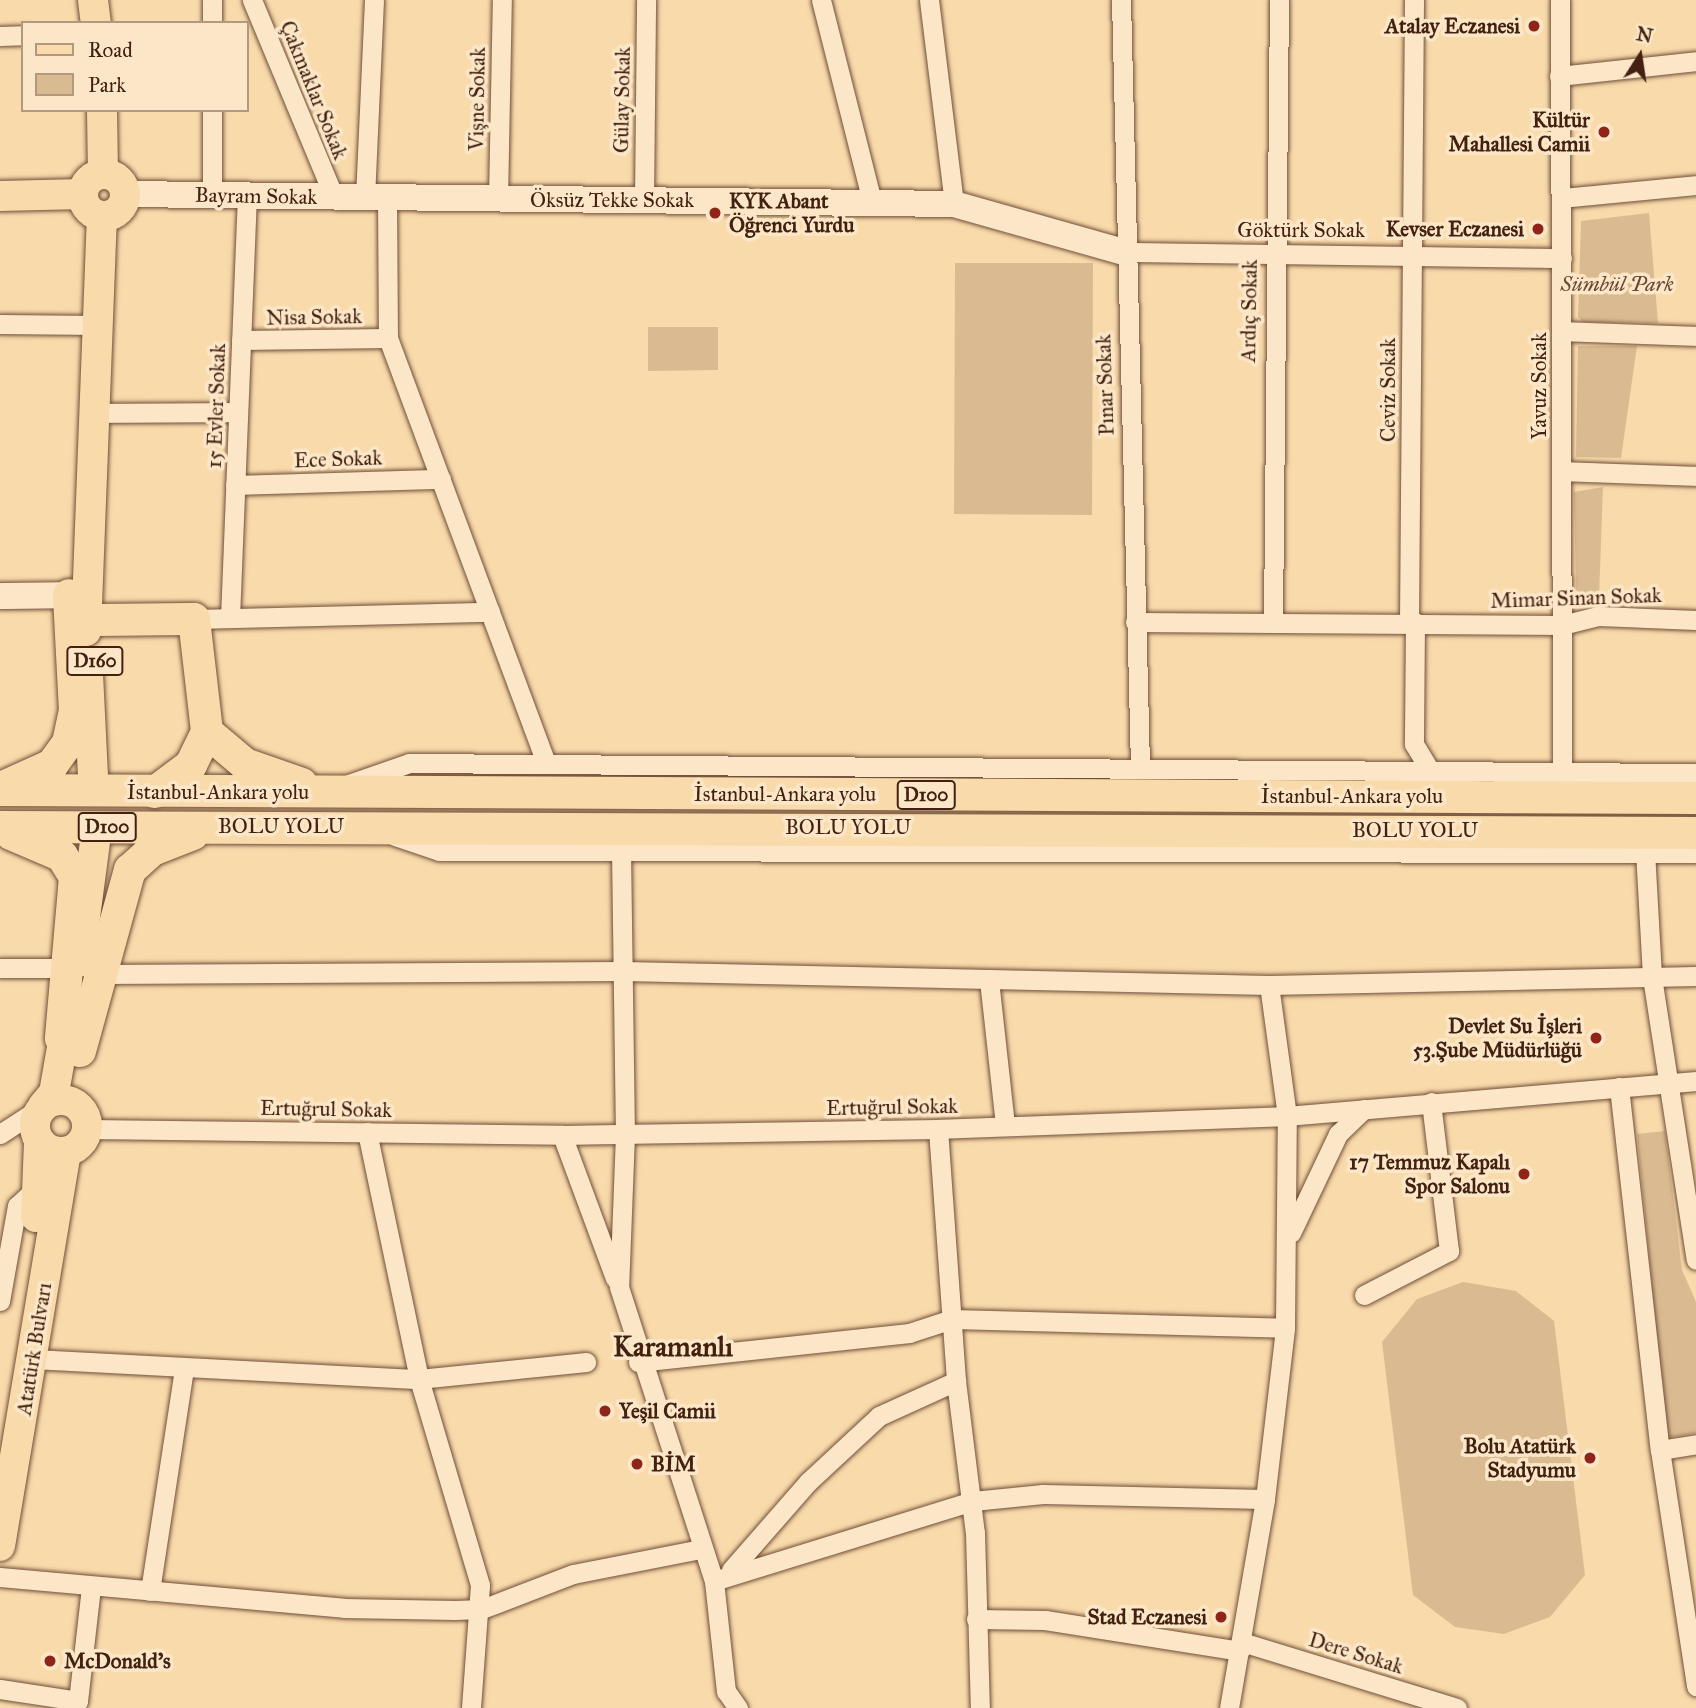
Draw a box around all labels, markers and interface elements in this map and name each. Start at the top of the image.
place label: Atalay Eczanesi [1385,13,1520,39]
street label: Çakmaklar Sokak [275,17,353,163]
marker: Atalay Eczanesi [1526,18,1542,34]
legend [21,21,248,112]
north arrow [1605,21,1675,91]
text: N [1634,22,1655,48]
text: Road [88,37,133,63]
street label: Vişne Sokak [463,47,491,151]
street label: Gülay Sokak [608,47,636,153]
text: Park [88,72,126,98]
place label: Kültür Mahallesi Camii [1449,107,1590,157]
marker: Kültür Mahallesi Camii [1596,124,1612,140]
street label: Bayram Sokak [195,182,317,210]
street label: Öksüz Tekke Sokak [530,187,694,213]
place label: KYK Abant Öğrenci Yurdu [729,188,854,238]
marker: KYK Abant Öğrenci Yurdu [707,205,723,221]
place label: Kevser Eczanesi [1386,216,1524,242]
street label: Göktürk Sokak [1237,217,1365,243]
marker: Kevser Eczanesi [1530,221,1546,237]
street label: Ardıç Sokak [1236,259,1262,363]
park label: Sümbül Park [1560,271,1674,297]
street label: Nisa Sokak [266,304,362,330]
street label: Yavuz Sokak [1526,332,1552,440]
street label: Pınar Sokak [1091,334,1119,436]
street label: Ceviz Sokak [1375,338,1401,442]
street label: 15 Evler Sokak [201,343,231,469]
street label: Ece Sokak [293,445,383,473]
street label: Mimar Sinan Sokak [1490,582,1662,614]
road number: D160 [65,646,125,676]
street label: İstanbul-Ankara yolu [127,779,309,805]
road number: D100 [896,780,956,810]
street label: İstanbul-Ankara yolu [694,781,876,807]
street label: İstanbul-Ankara yolu [1261,783,1443,809]
road number: D100 [77,812,137,842]
street label: BOLU YOLU [218,813,344,839]
street label: BOLU YOLU [785,814,911,840]
street label: BOLU YOLU [1352,817,1478,843]
place label: Devlet Su İşleri 53.Şube Müdürlüğü [1413,1013,1582,1063]
marker: Devlet Su İşleri 53.Şube Müdürlüğü [1588,1030,1604,1046]
street label: Ertuğrul Sokak [826,1093,958,1121]
street label: Ertuğrul Sokak [260,1095,392,1123]
place label: 17 Temmuz Kapalı Spor Salonu [1349,1149,1510,1199]
marker: 17 Temmuz Kapalı Spor Salonu [1516,1166,1532,1182]
street label: Atatürk Bulvarı [11,1281,57,1417]
district label: Karamanlı [613,1330,733,1364]
place label: Yeşil Camii [619,1398,716,1424]
marker: Yeşil Camii [597,1403,613,1419]
place label: Bolu Atatürk Stadyumu [1464,1433,1576,1483]
marker: Bolu Atatürk Stadyumu [1582,1450,1598,1466]
place label: BİM [651,1451,696,1477]
marker: BİM [629,1456,645,1472]
place label: Stad Eczanesi [1088,1604,1207,1630]
marker: Stad Eczanesi [1213,1609,1229,1625]
street label: Dere Sokak [1306,1627,1406,1679]
place label: McDonald's [64,1648,171,1674]
marker: McDonald's [42,1653,58,1669]

